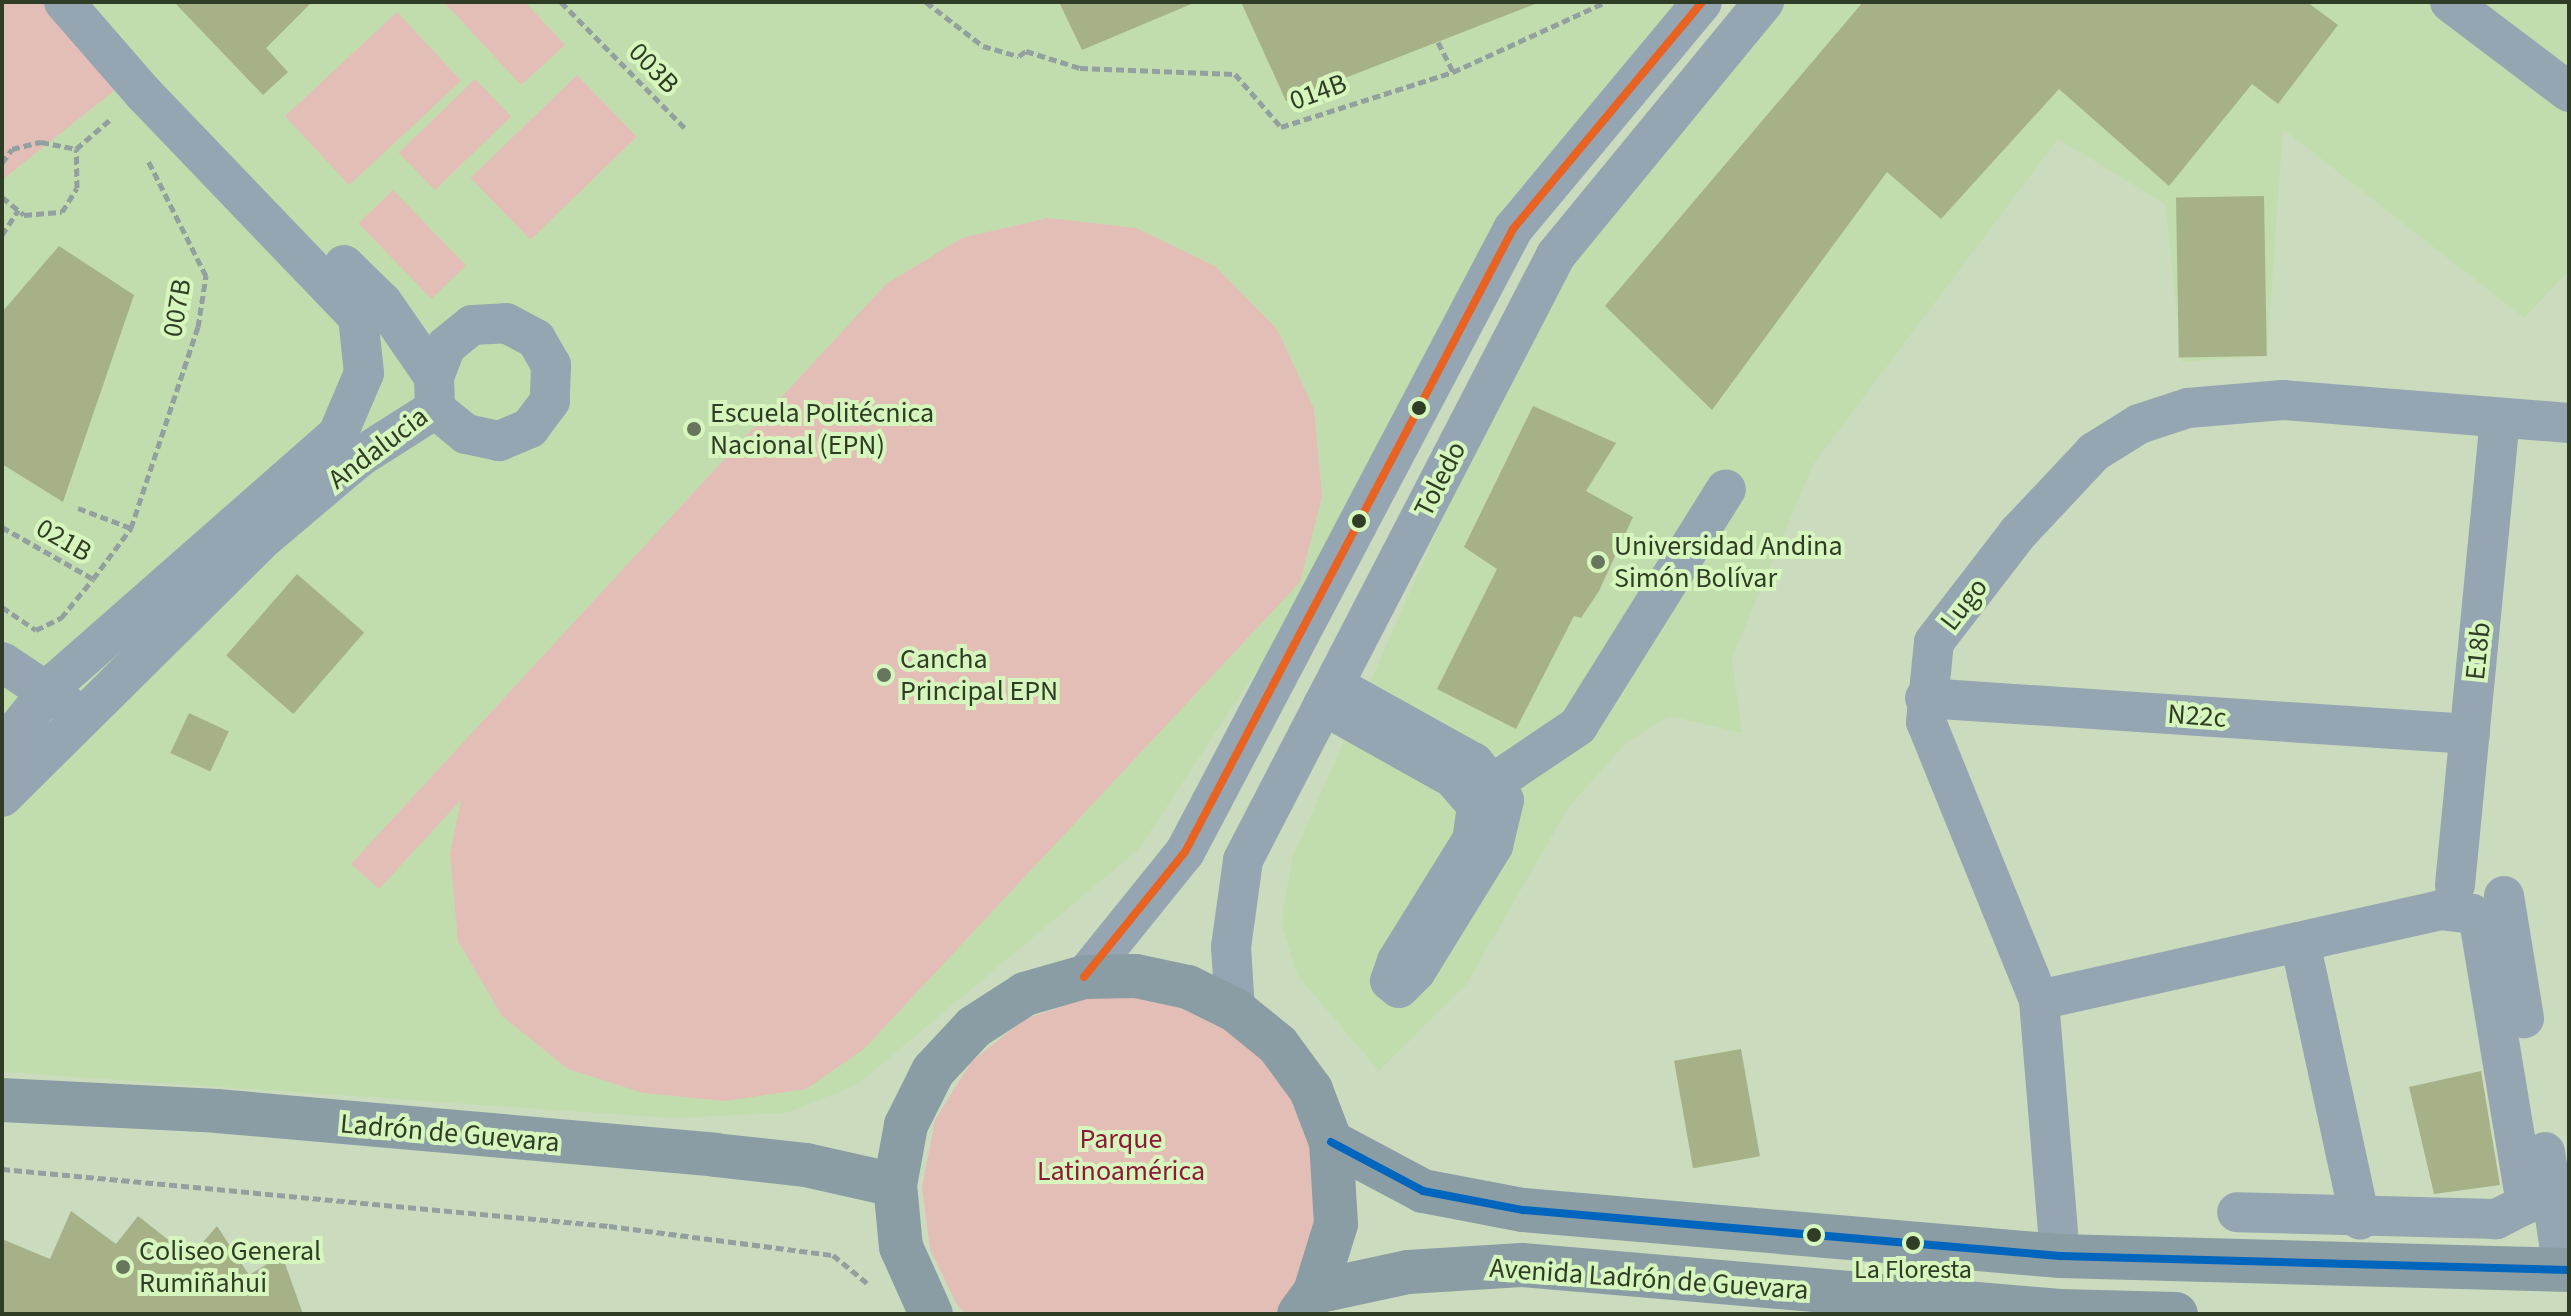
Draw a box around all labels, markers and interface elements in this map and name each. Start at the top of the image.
street label: 003B [622,35,686,101]
street label: 014B [1285,66,1351,118]
street label: 007B [155,276,199,340]
place label: Escuela Politécnica Nacional (EPN) [710,396,934,462]
street label: Andalucia [321,400,435,496]
unlabelled marker [1411,400,1427,416]
marker: Escuela Politécnica Nacional (EPN) [685,420,703,438]
street label: Toledo [1407,436,1473,522]
street label: 021B [30,511,98,569]
unlabelled marker [1351,513,1367,529]
place label: Universidad Andina Simón Bolívar [1614,529,1843,595]
marker: Universidad Andina Simón Bolívar [1589,553,1607,571]
street label: Lugo [1933,571,1995,637]
street label: E18b [2458,620,2498,682]
place label: Cancha Principal EPN [900,642,1058,708]
marker: Cancha Principal EPN [875,666,893,684]
street label: N22c [2167,697,2227,735]
street label: Ladrón de Guevara [339,1107,561,1159]
park label: Parque Latinoamérica [1037,1122,1205,1188]
unlabelled marker [1806,1227,1822,1243]
place label: Coliseo General Rumiñahui [139,1234,321,1300]
marker: La Floresta [1905,1235,1921,1251]
street label: Avenida Ladrón de Guevara [1488,1251,1810,1307]
place label: La Floresta [1854,1254,1972,1286]
marker: Coliseo General Rumiñahui [114,1258,132,1276]

